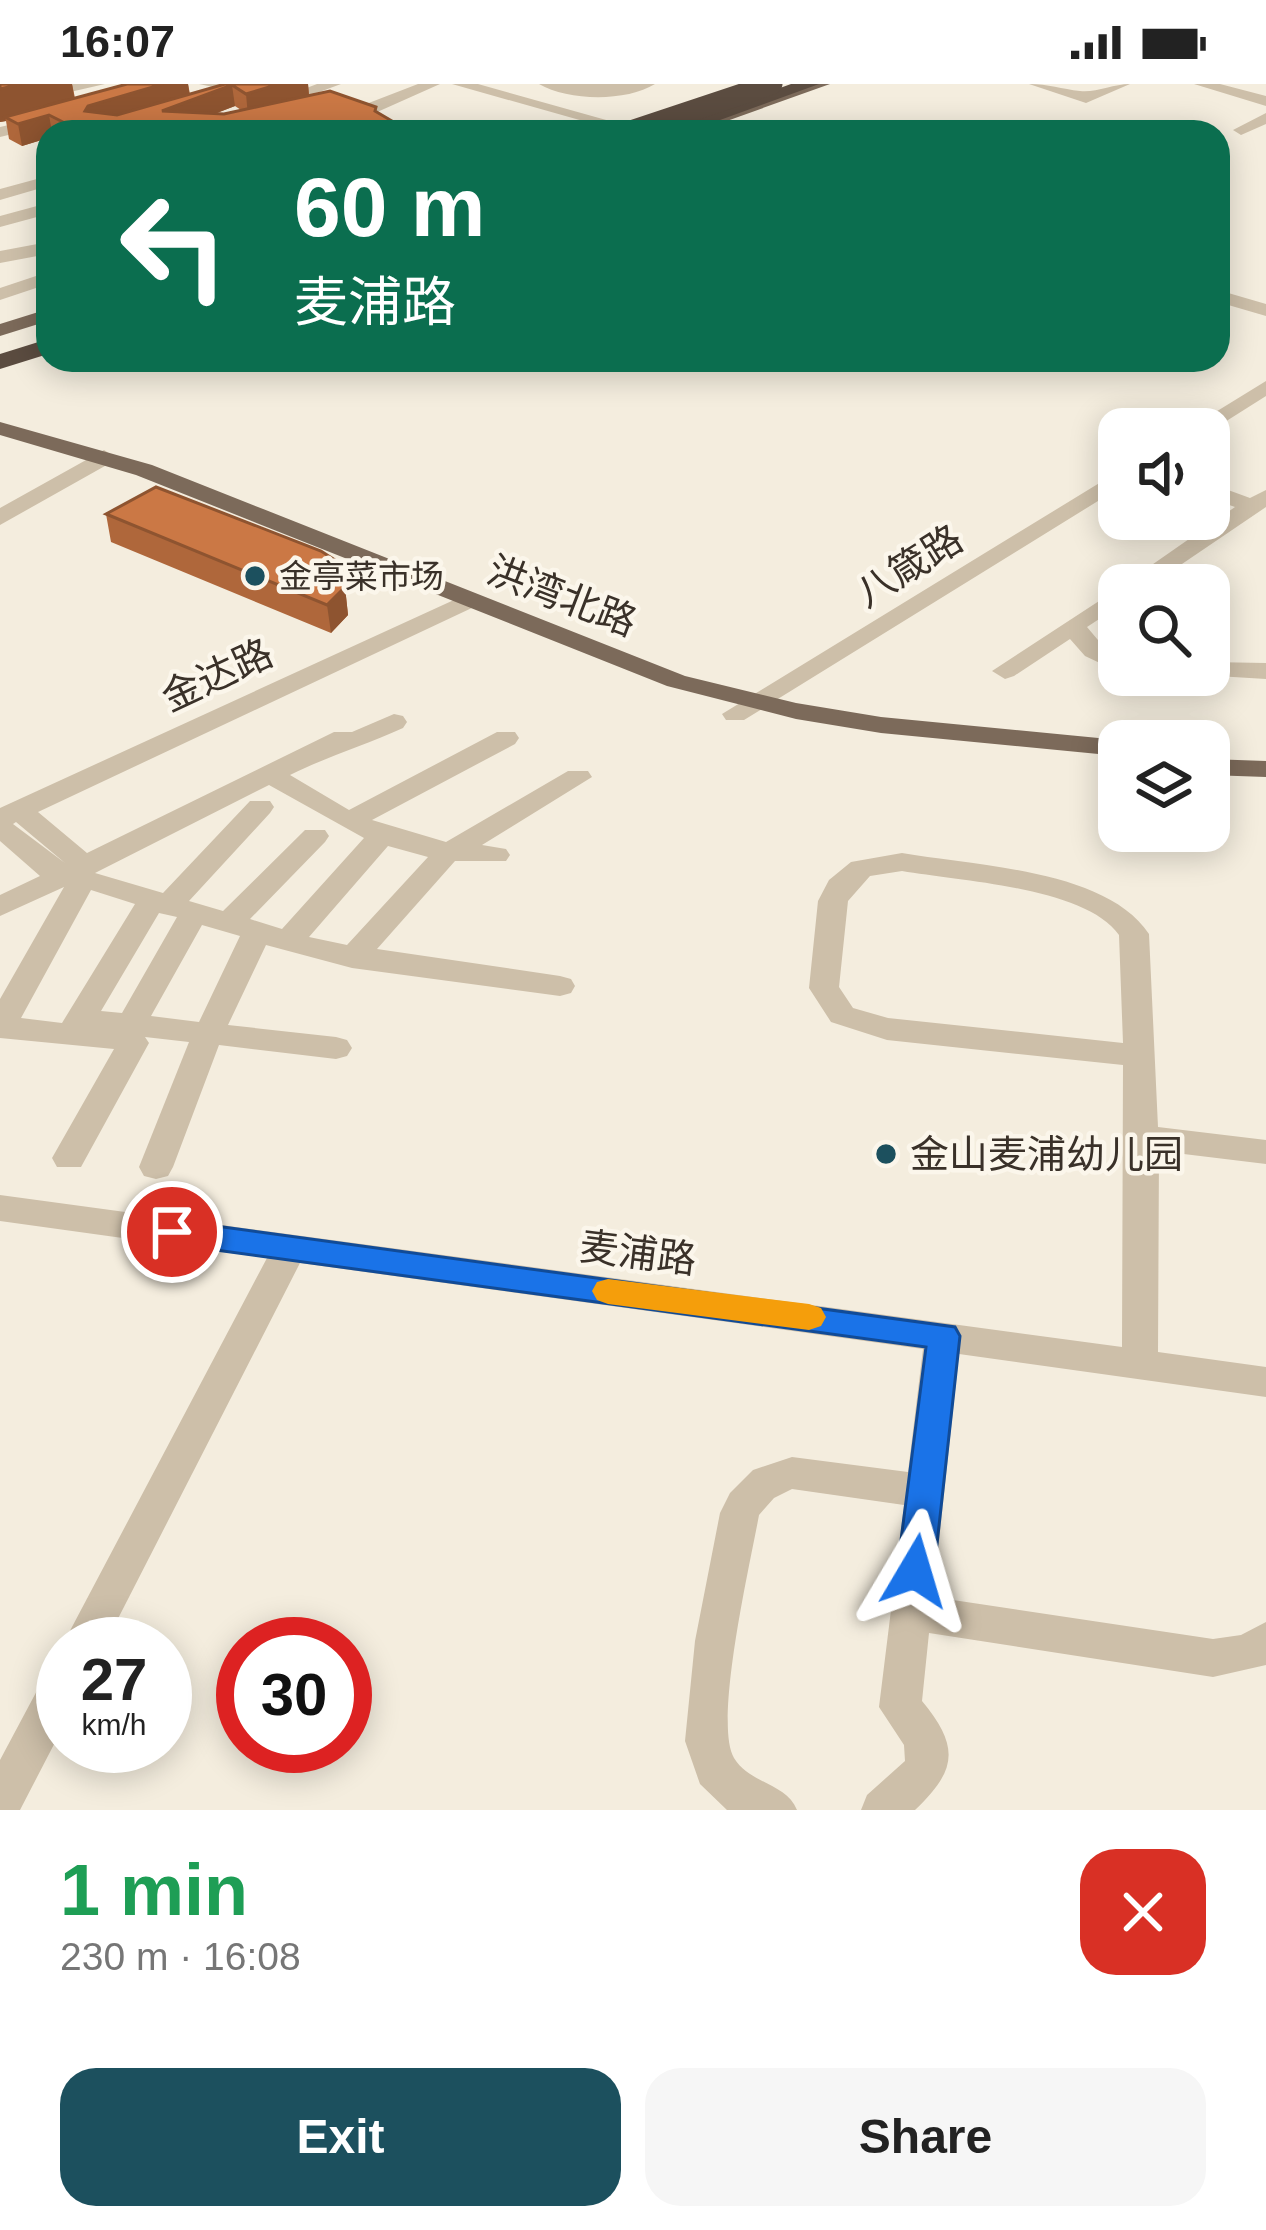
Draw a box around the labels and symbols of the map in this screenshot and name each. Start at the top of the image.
street label: 八箴路 [848,517,970,615]
street label: 洪湾北路 [481,548,643,644]
place label: 金亭菜市场 [279,558,444,595]
marker: 金亭菜市场 [242,563,268,589]
street label: 金达路 [155,631,279,719]
place label: 金山麦浦幼儿园 [910,1133,1183,1176]
marker: 金山麦浦幼儿园 [873,1141,899,1167]
pin [121,1181,223,1283]
street label: 麦浦路 [577,1225,699,1281]
position arrow [852,1508,978,1634]
speed limit sign: 30 [216,1617,372,1773]

